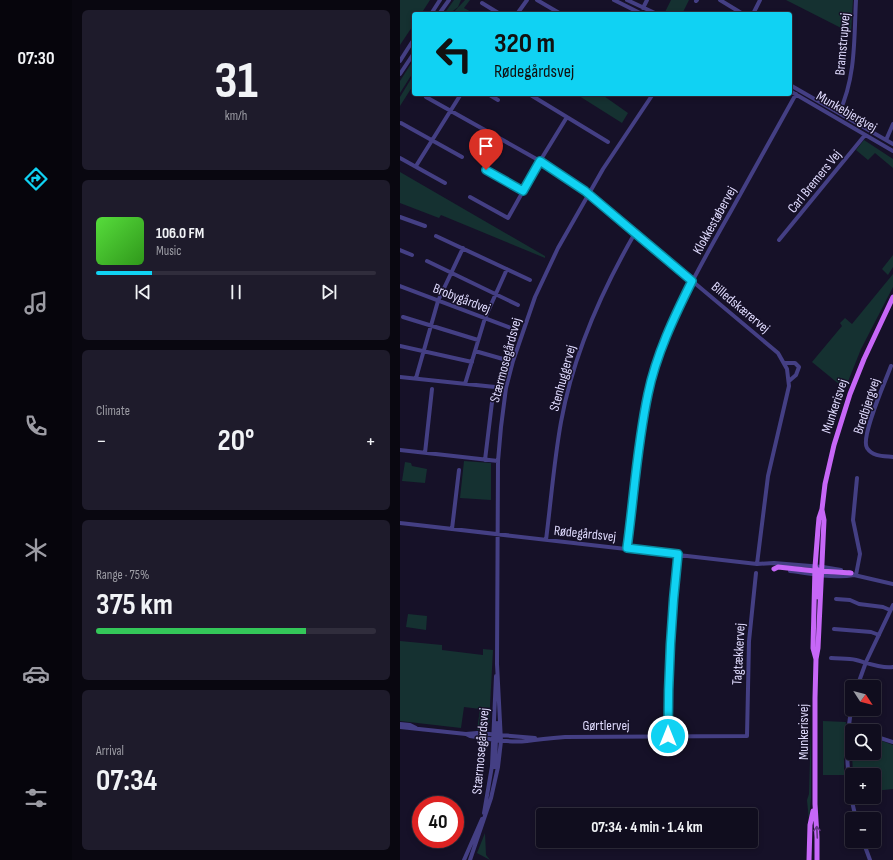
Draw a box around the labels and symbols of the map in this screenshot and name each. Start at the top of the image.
street label: Bramstrupvej [831,12,854,76]
street label: Munkebjergvej [813,87,880,136]
pin [469,129,503,170]
street label: Carl Bremers Vej [784,146,845,216]
street label: Klokkestøbervej [689,183,740,257]
street label: Billedskærervej [708,278,773,337]
street label: Brobygårdvej [431,280,493,317]
street label: Stærmosegårdsvej [486,316,525,404]
street label: Stenhuggervej [545,343,579,413]
street label: Bredbjergvej [849,376,884,436]
street label: Munkerisvej [818,377,851,435]
street label: Rødegårdsvej [553,522,617,545]
street label: Tagtækkervej [728,623,749,685]
north arrow [845,680,881,716]
street label: Munkerisvej [795,704,812,760]
street label: Stærmosegårdsvej [468,707,493,795]
position arrow [647,715,689,757]
street label: Gørtlervej [582,717,630,734]
speed limit sign: 40 [412,796,464,848]
one-way arrow [813,826,820,839]

